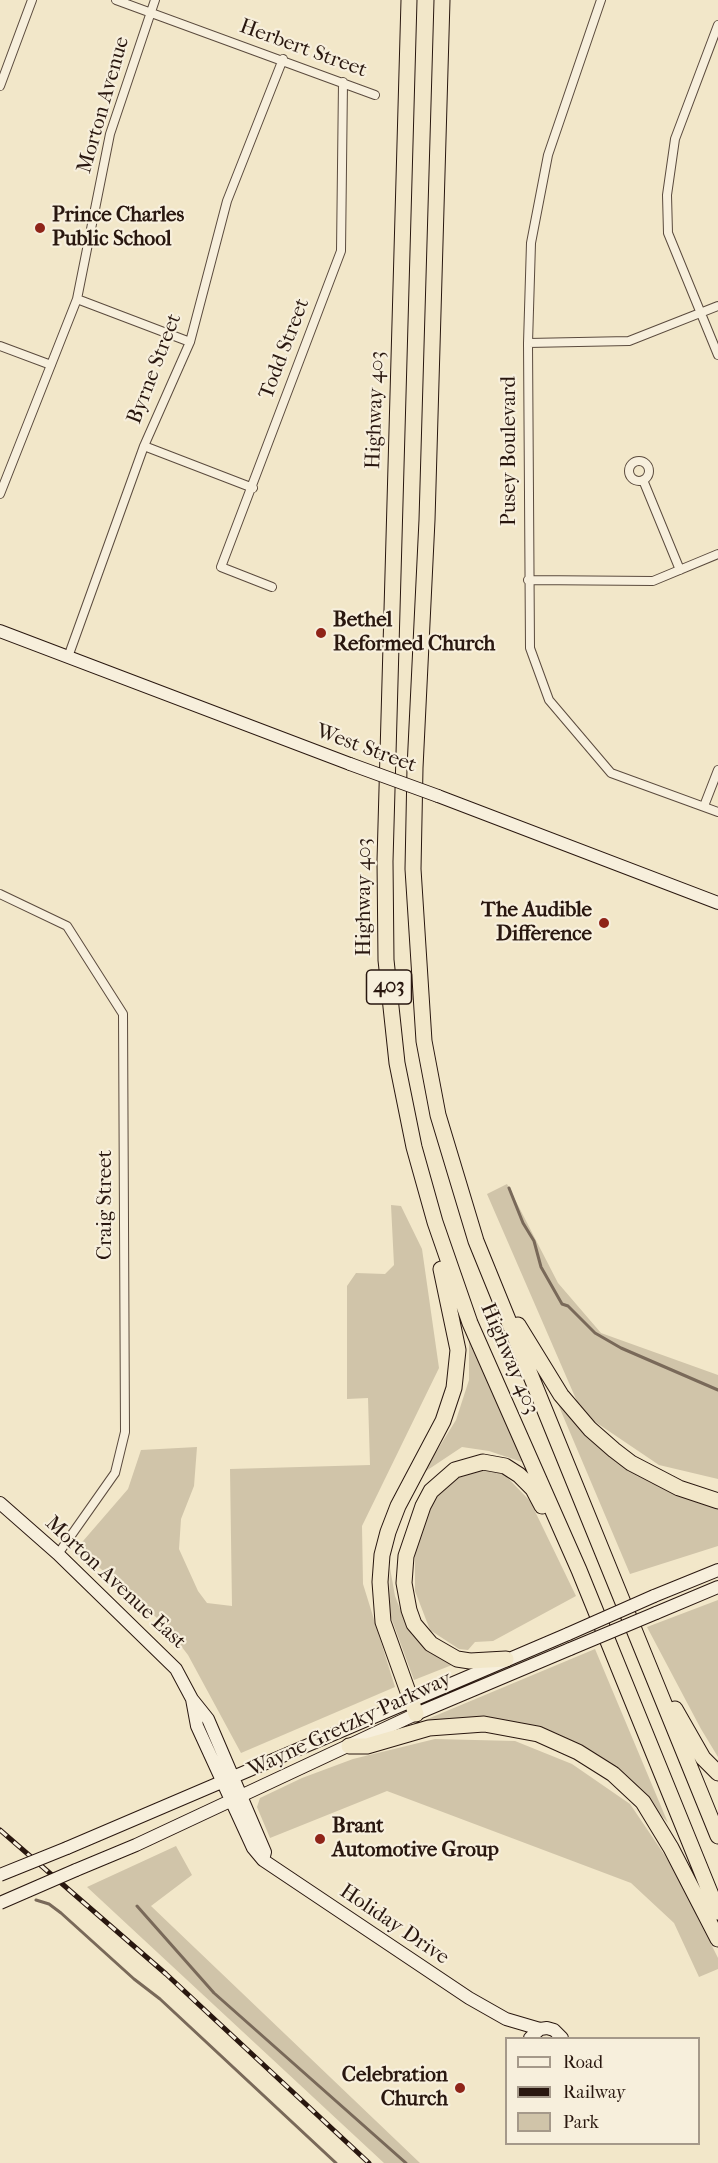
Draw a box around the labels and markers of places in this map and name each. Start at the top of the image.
place label: Prince Charles Public School [52,203,184,253]
marker: Prince Charles Public School [33,221,47,235]
place label: Bethel Reformed Church [333,608,495,658]
marker: Bethel Reformed Church [314,626,328,640]
place label: The Audible Difference [481,898,592,948]
marker: The Audible Difference [597,916,611,930]
place label: Brant Automotive Group [332,1814,499,1864]
marker: Brant Automotive Group [313,1832,327,1846]
place label: Celebration Church [342,2063,448,2113]
marker: Celebration Church [453,2081,467,2095]

